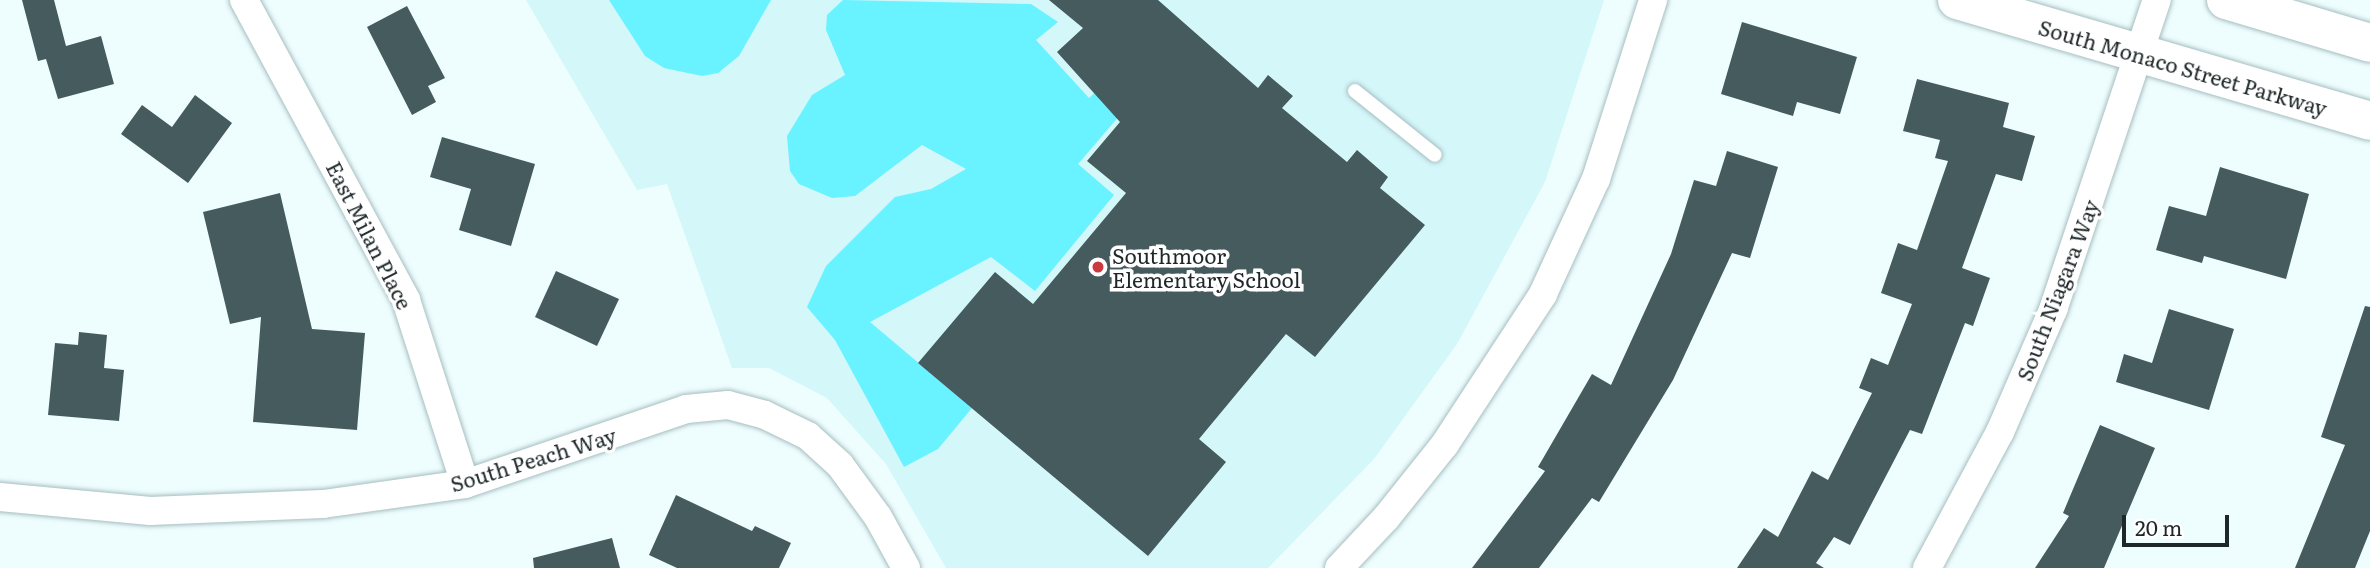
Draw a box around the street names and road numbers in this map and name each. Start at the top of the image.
street label: South Monaco Street Parkway [2036,14,2330,120]
street label: East Milan Place [322,157,418,313]
street label: South Niagara Way [2011,196,2103,384]
street label: South Peach Way [447,422,619,496]

